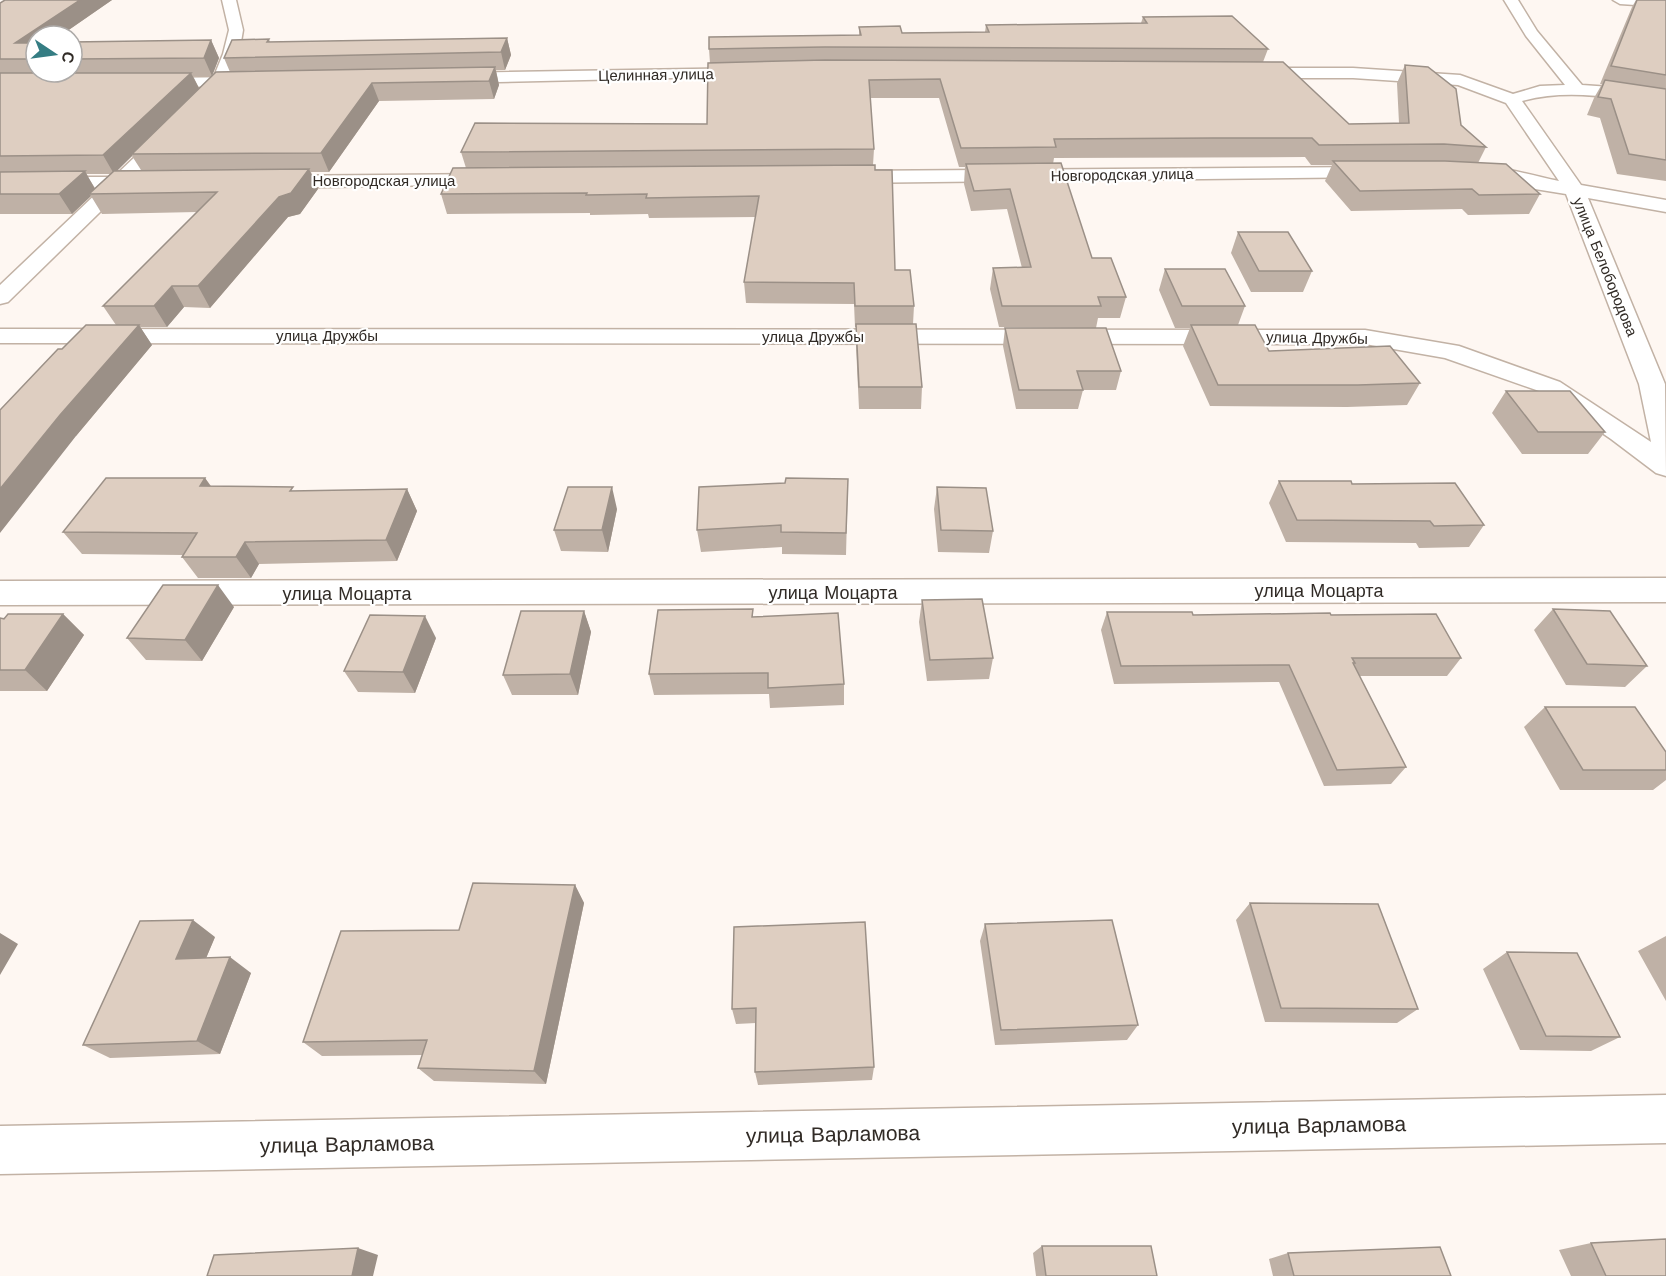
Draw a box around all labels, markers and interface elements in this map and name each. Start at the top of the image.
north arrow [24,24,84,84]
text: С [57,49,79,65]
street label: Целинная улица [598,65,715,85]
street label: Новгородская улица [1050,165,1194,185]
street label: Новгородская улица [313,172,456,190]
street label: улица Белобородова [1569,195,1641,340]
street label: улица Дружбы [276,327,378,345]
street label: улица Дружбы [762,328,864,346]
street label: улица Дружбы [1266,328,1368,348]
street label: улица Моцарта [1255,580,1384,601]
street label: улица Моцарта [769,582,898,603]
street label: улица Моцарта [283,583,412,604]
street label: улица Варламова [1232,1111,1407,1139]
street label: улица Варламова [746,1120,921,1148]
street label: улица Варламова [260,1130,435,1158]

